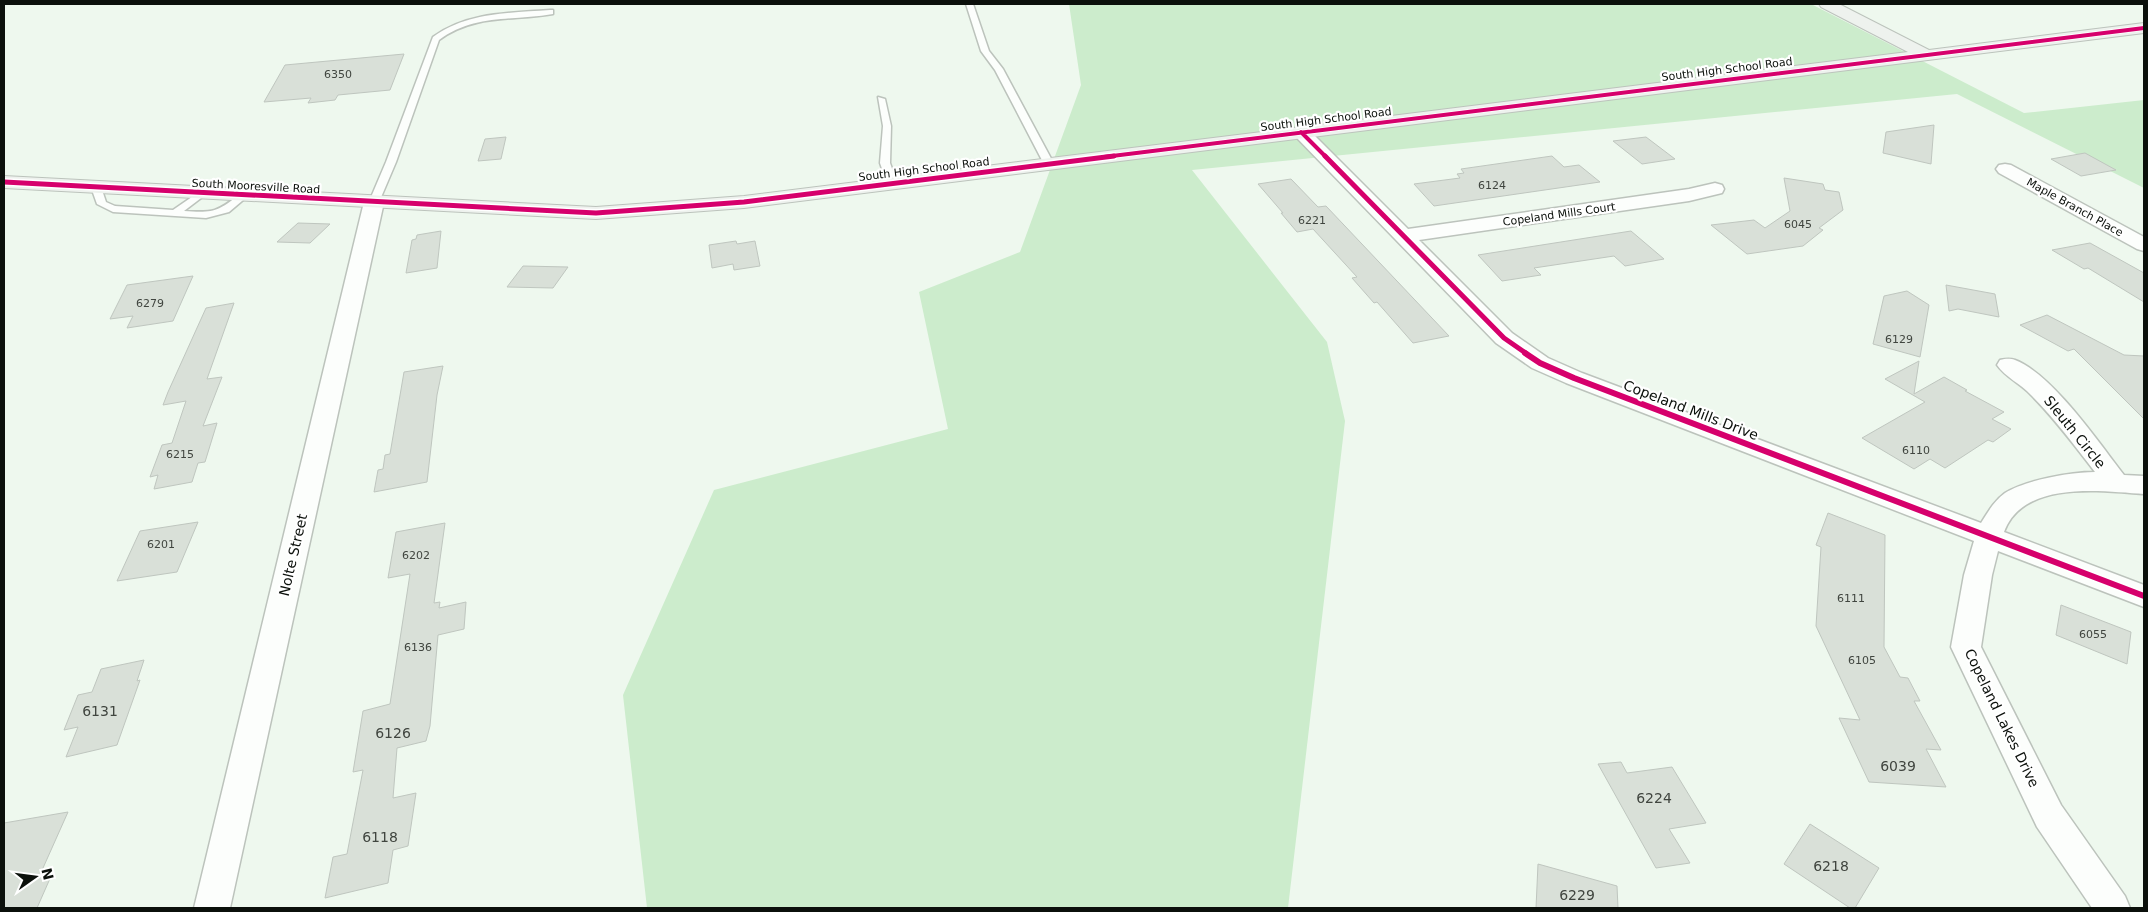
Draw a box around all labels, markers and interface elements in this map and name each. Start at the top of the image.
street label: South High School Road [1661,55,1793,84]
house number: 6350 [324,68,352,81]
street label: South High School Road [1260,105,1392,134]
street label: South High School Road [858,155,990,184]
street label: Maple Branch Place [2024,176,2125,239]
street label: South Mooresville Road [191,177,321,196]
house number: 6124 [1478,179,1506,192]
street label: Copeland Mills Court [1502,200,1617,229]
house number: 6221 [1298,214,1326,227]
house number: 6045 [1784,218,1812,231]
house number: 6279 [136,297,164,310]
house number: 6129 [1885,333,1913,346]
street label: Copeland Mills Drive [1621,377,1761,443]
street label: Sleuth Circle [2041,393,2109,471]
house number: 6110 [1902,444,1930,457]
house number: 6215 [166,448,194,461]
street label: Nolte Street [276,512,310,598]
house number: 6201 [147,538,175,551]
house number: 6202 [402,549,430,562]
house number: 6111 [1837,592,1865,605]
house number: 6055 [2079,628,2107,641]
house number: 6136 [404,641,432,654]
street label: Copeland Lakes Drive [1961,646,2043,790]
house number: 6105 [1848,654,1876,667]
house number: 6131 [82,703,118,719]
house number: 6126 [375,725,411,741]
house number: 6039 [1880,758,1916,774]
house number: 6224 [1636,790,1672,806]
house number: 6118 [362,829,398,845]
north arrow [10,852,60,902]
house number: 6218 [1813,858,1849,874]
text: N [38,866,57,881]
house number: 6229 [1559,887,1595,903]

